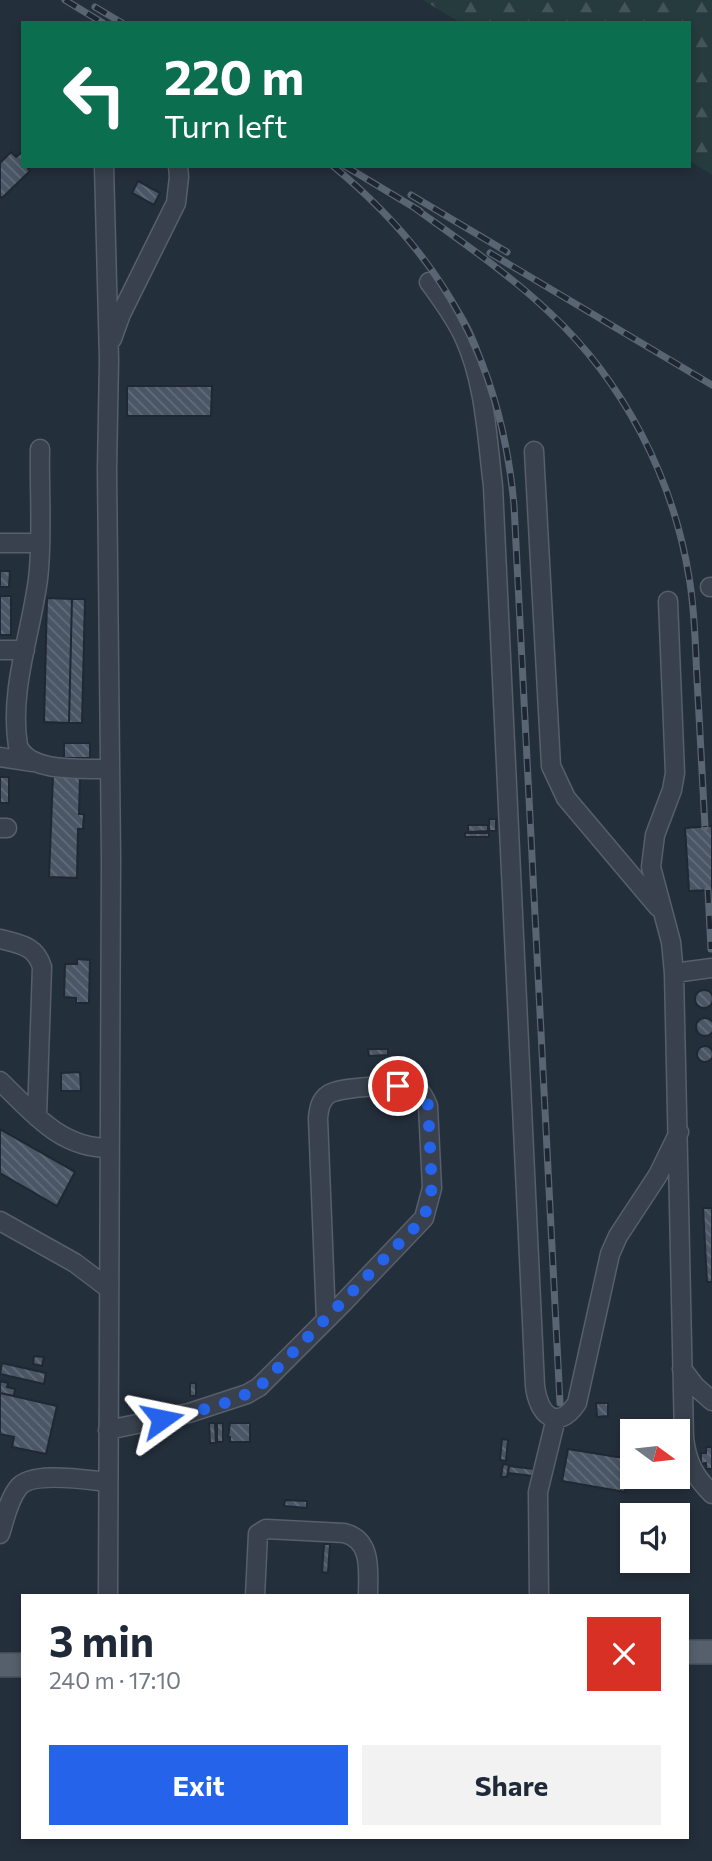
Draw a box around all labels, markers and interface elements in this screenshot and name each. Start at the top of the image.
text: 220 m [164,45,304,105]
icon: left [49,49,140,140]
text: Turn left [164,105,288,145]
pin [368,1056,428,1116]
icon: arrive [379,1067,417,1105]
position arrow [125,1382,199,1456]
north arrow [620,1419,690,1489]
map controls [620,1419,690,1573]
button: sound [620,1503,690,1573]
text: 3 min [49,1614,154,1666]
button: close [587,1617,661,1691]
text: 240 m · 17:10 [49,1666,181,1694]
button: Exit [49,1745,348,1825]
button: Share [362,1745,661,1825]

